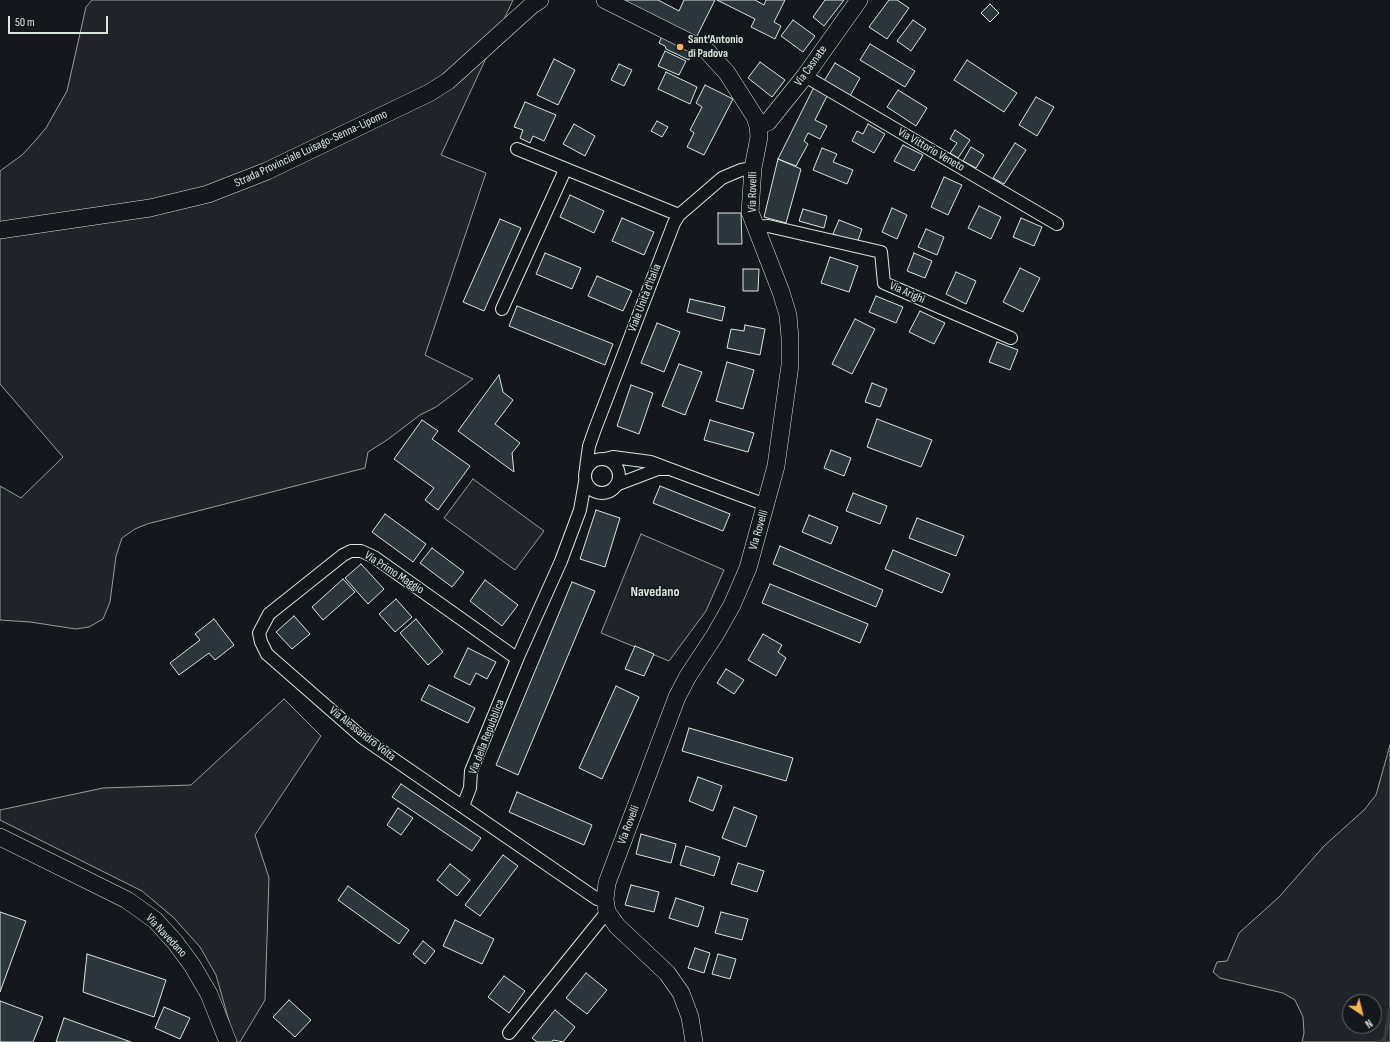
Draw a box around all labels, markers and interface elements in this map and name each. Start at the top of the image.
scale bar [10,8,110,34]
text: 50 m [15,15,35,30]
place label: Sant'Antonio di Padova [688,33,743,61]
marker: Sant'Antonio di Padova [675,42,685,52]
street label: Via Casnate [791,43,831,89]
street label: Strada Provinciale Luisago-Senna-Lipomo [232,107,390,191]
street label: Via Vittorio Veneto [895,125,967,175]
street label: Via Rovelli [745,171,761,213]
street label: Viale Unità d'Italia [625,262,665,334]
street label: Via Arighi [887,279,927,307]
street label: Via Rovelli [746,508,772,552]
street label: Via Primo Maggio [362,548,426,598]
district label: Navedano [631,584,679,600]
street label: Via della Repubblica [466,697,508,777]
street label: Via Alessandro Volta [326,704,398,764]
street label: Via Rovelli [615,803,643,847]
street label: Via Navedano [142,911,190,961]
north arrow [1342,994,1382,1034]
text: N [1362,1016,1375,1030]

